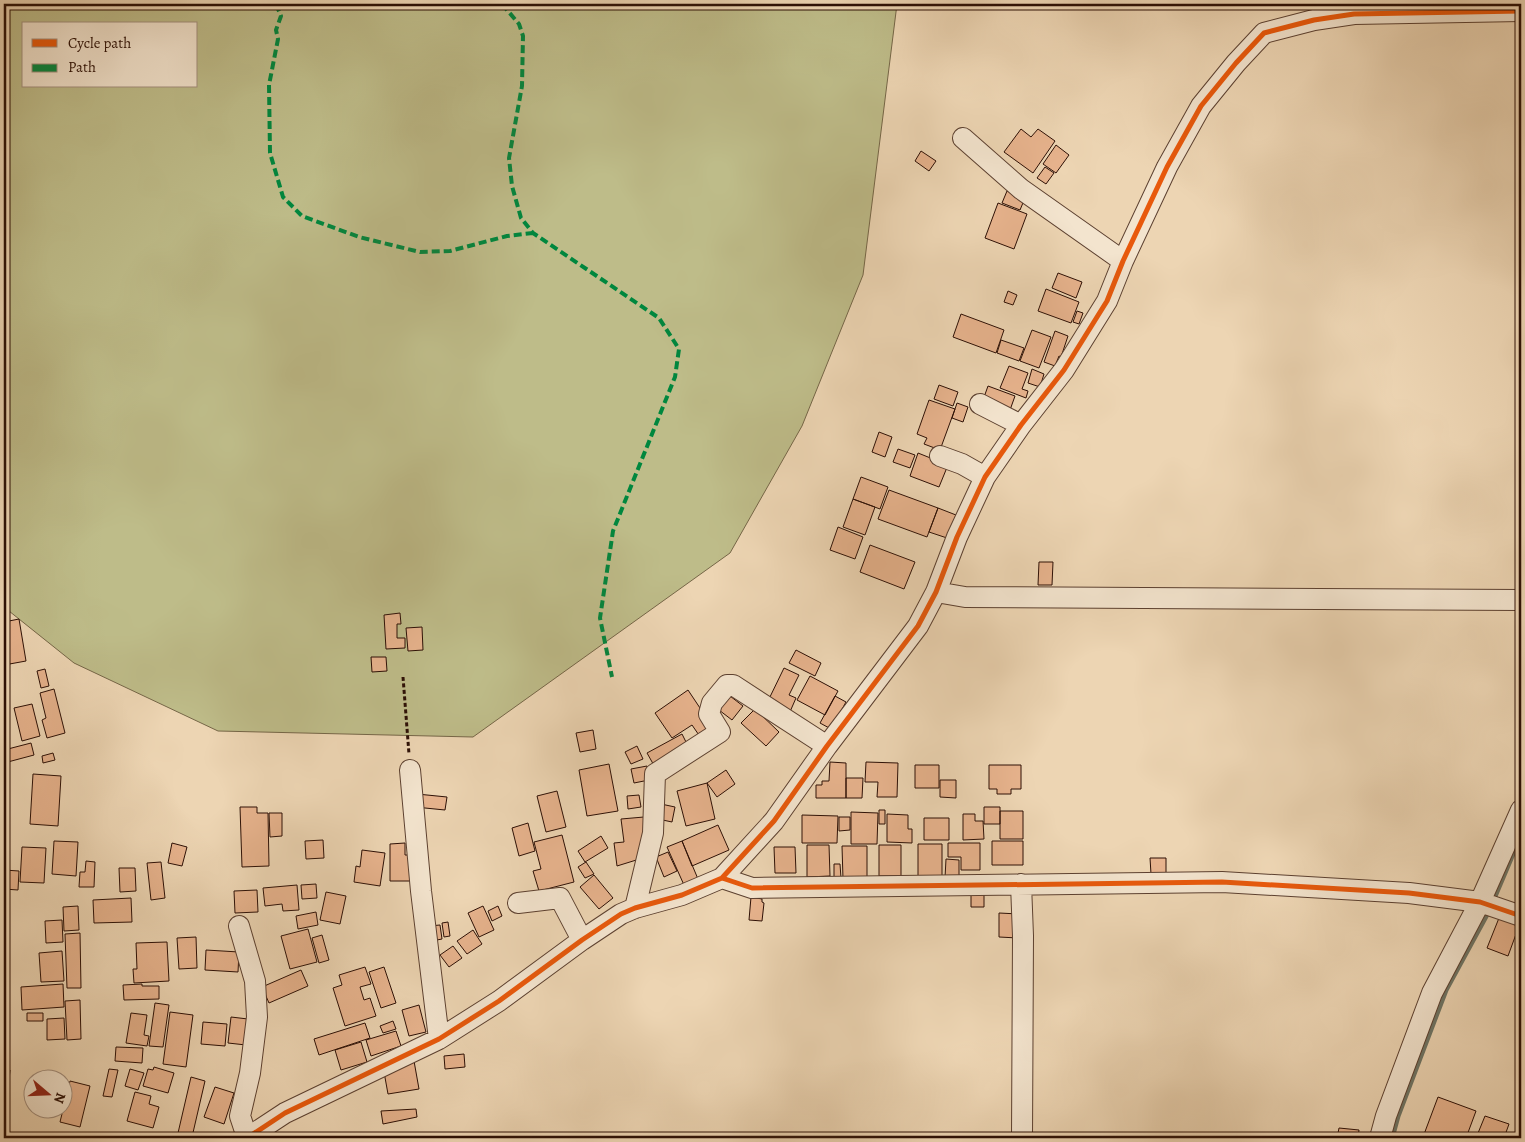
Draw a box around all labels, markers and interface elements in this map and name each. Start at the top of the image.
legend [22,22,198,88]
text: Cycle path [68,33,131,53]
text: Path [68,57,96,77]
north arrow [22,1070,72,1120]
text: N [49,1090,70,1106]

